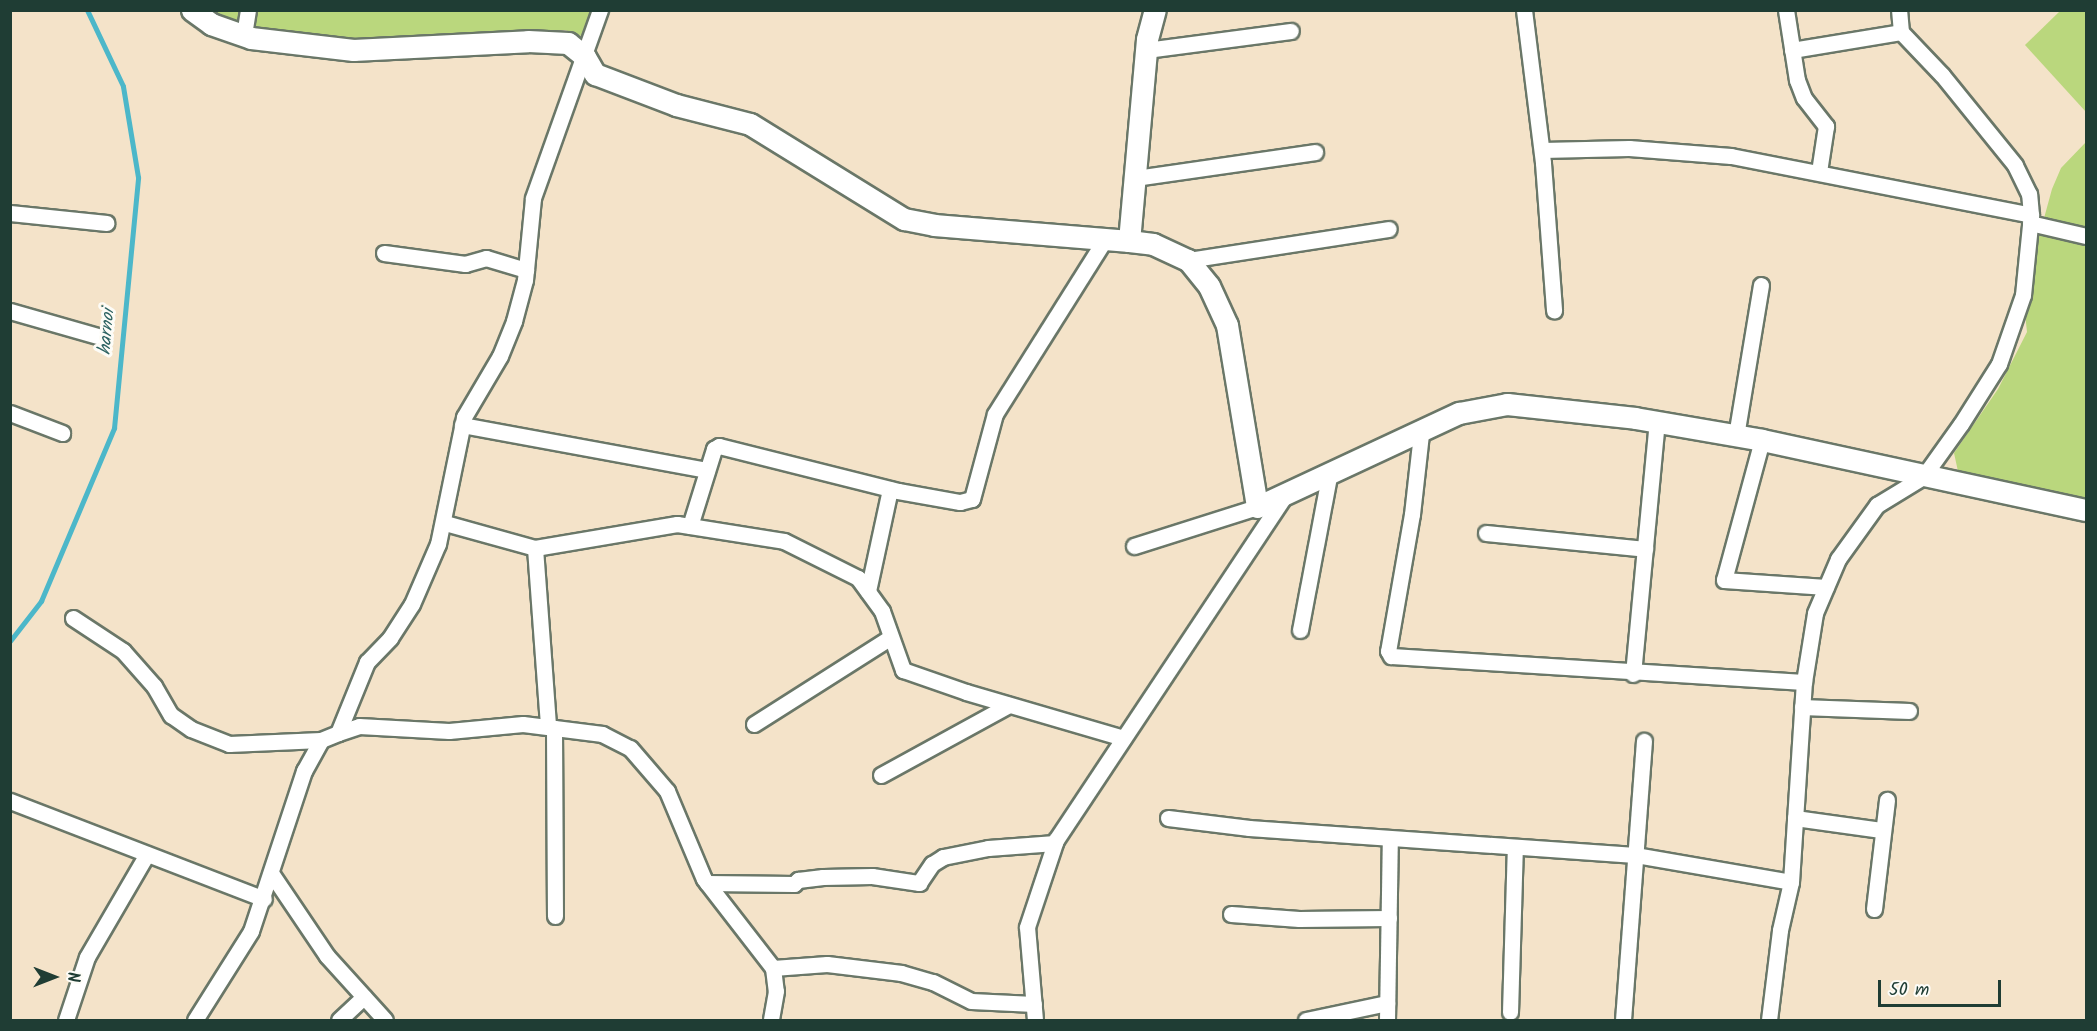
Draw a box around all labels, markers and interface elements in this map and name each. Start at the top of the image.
water label: harnoi [95,308,121,356]
north arrow [24,947,84,1007]
scale bar [1881,968,2004,1006]
text: N [60,972,85,982]
text: 50 m [1889,976,1929,1005]

